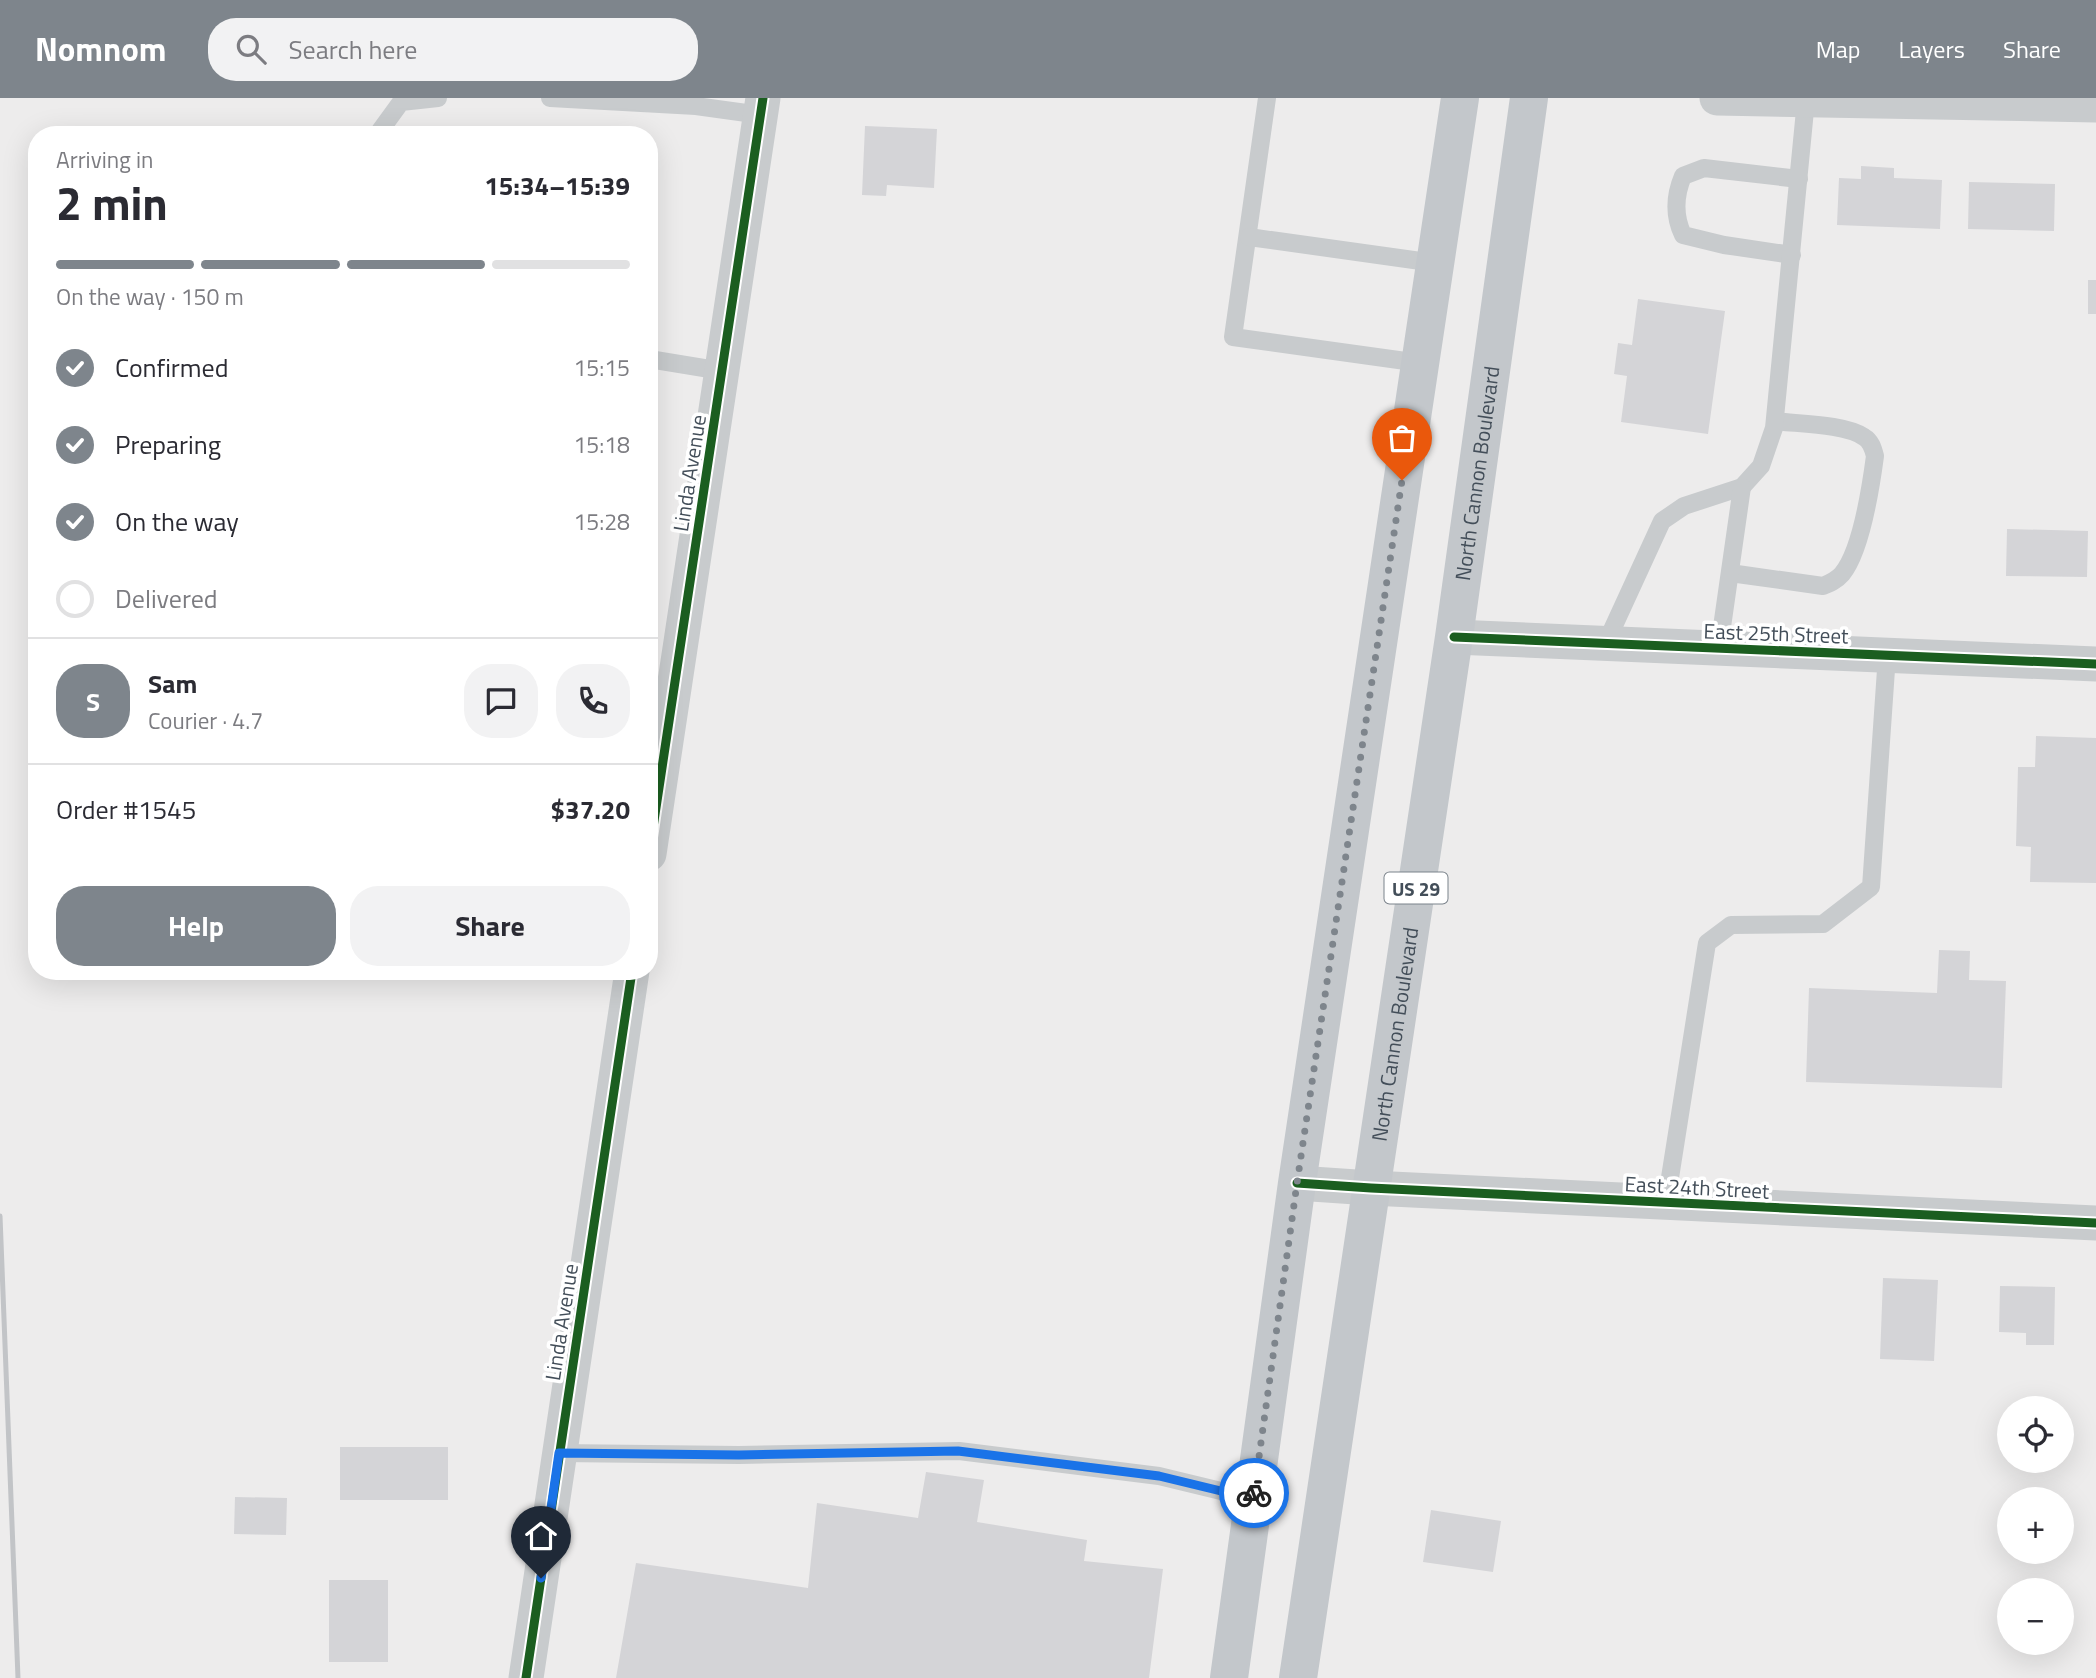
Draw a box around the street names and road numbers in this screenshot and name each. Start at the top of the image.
street label: North Cannon Boulevard [1446,364,1508,583]
street label: Linda Avenue [664,412,714,534]
street label: East 25th Street [1703,614,1850,652]
road number: US 29 [1384,873,1448,904]
street label: North Cannon Boulevard [1363,925,1426,1144]
street label: East 24th Street [1624,1167,1771,1207]
street label: Linda Avenue [536,1261,586,1383]

